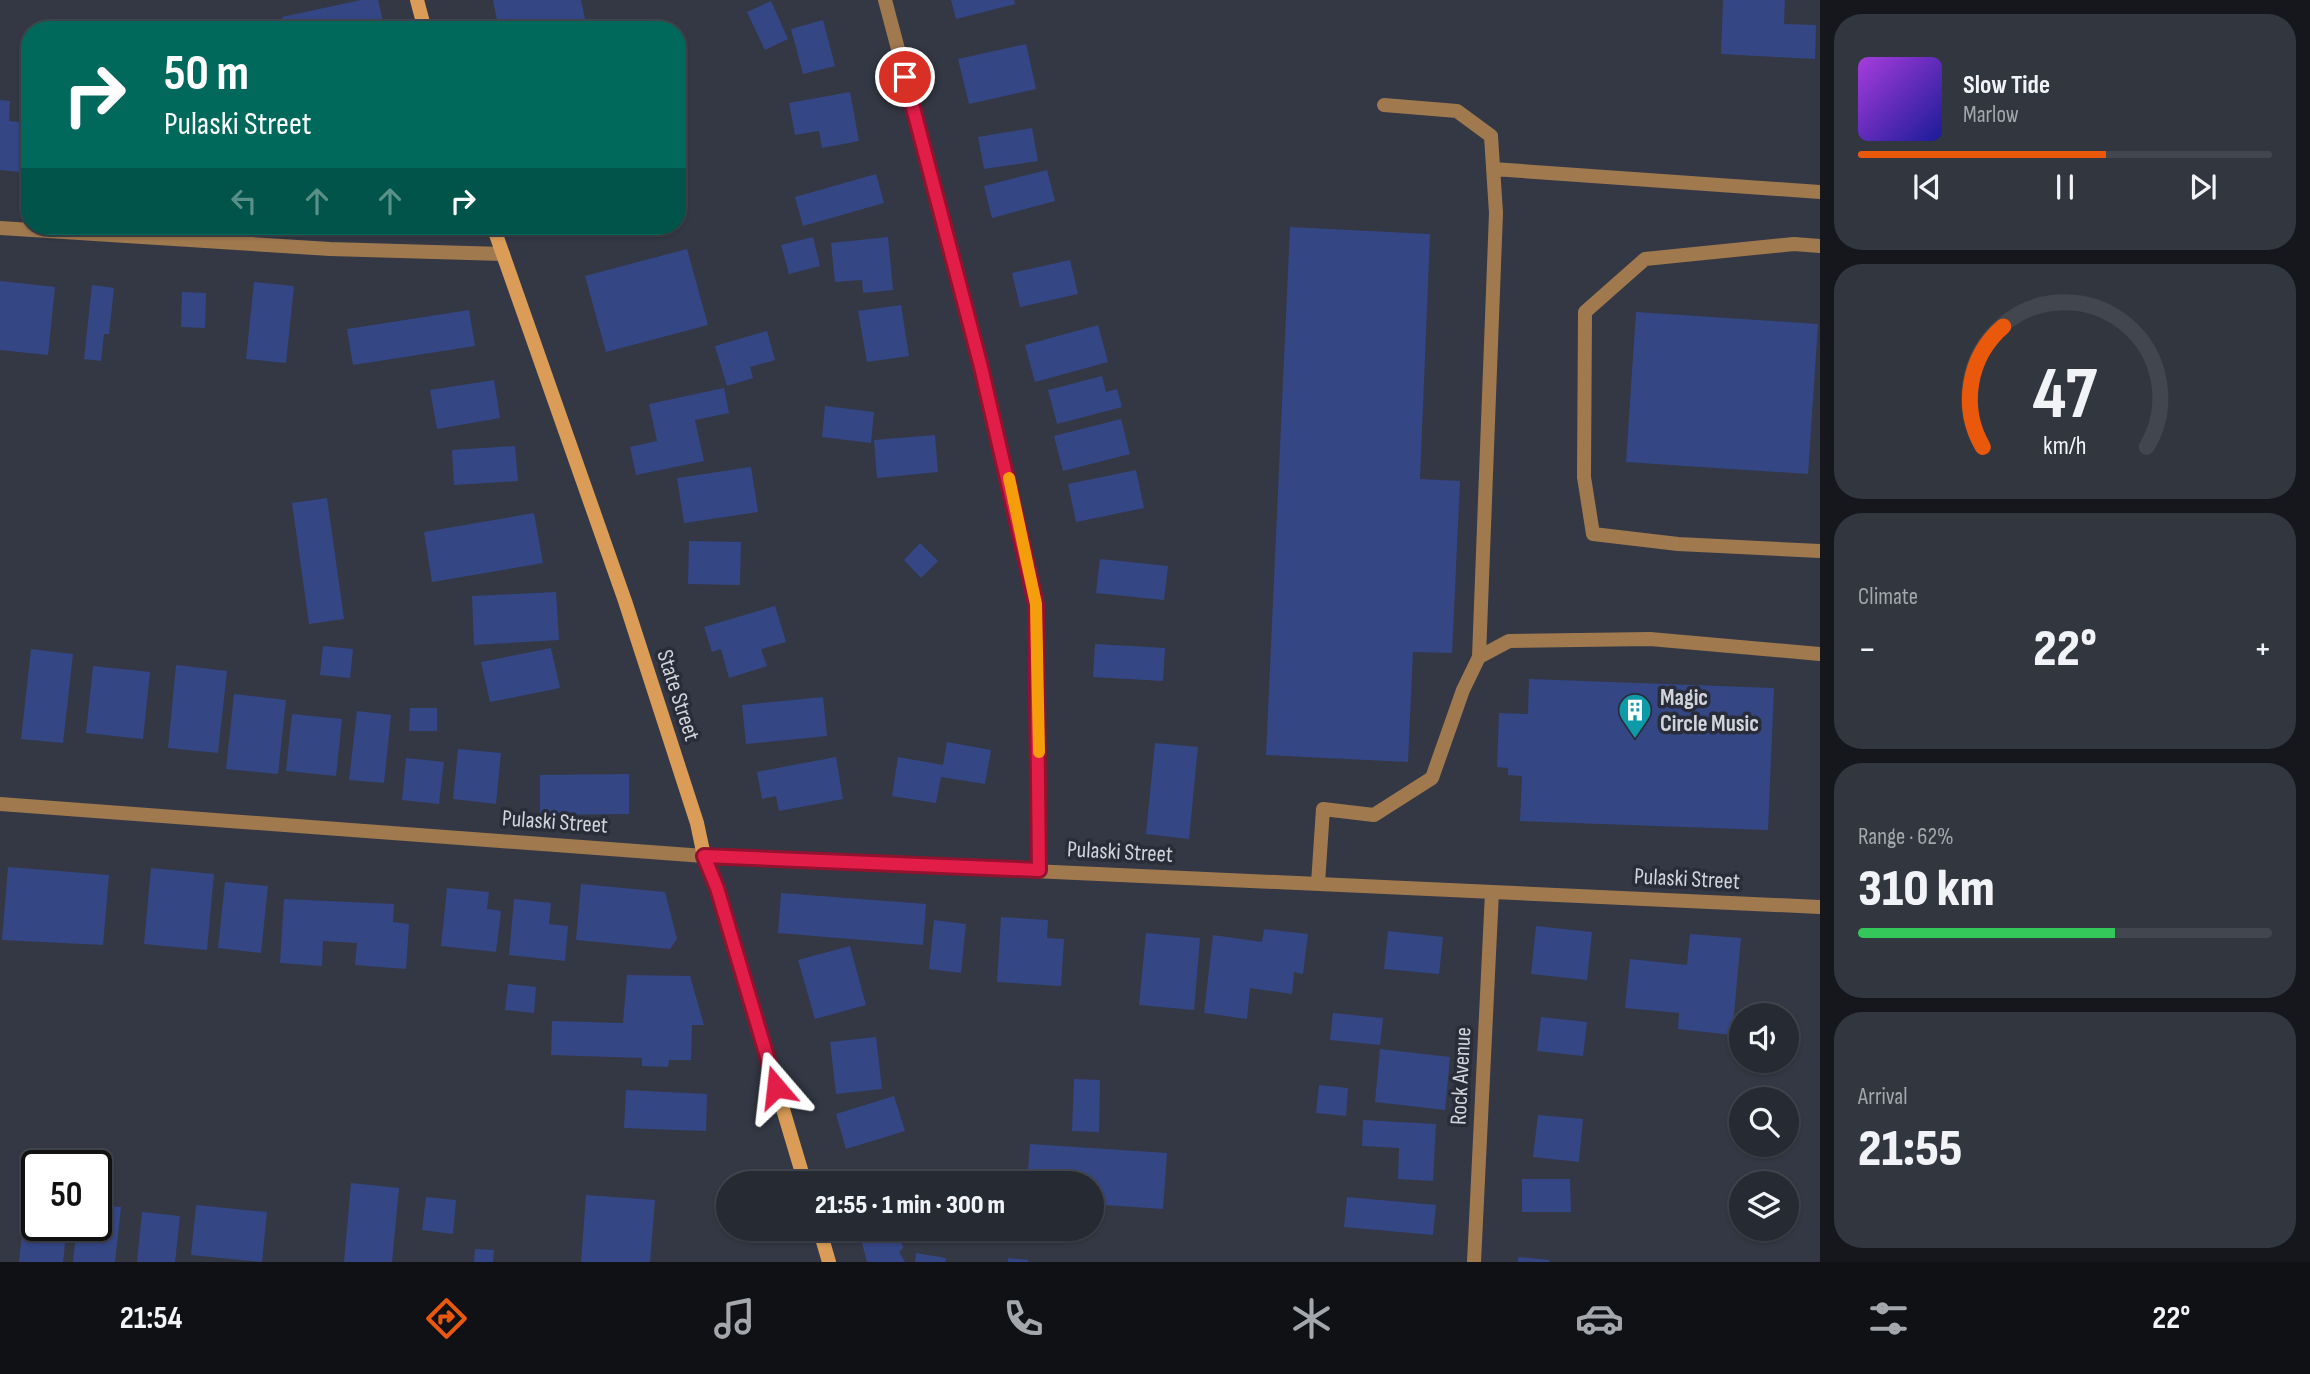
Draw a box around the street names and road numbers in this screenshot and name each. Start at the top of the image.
street label: State Street [650,646,706,744]
street label: Pulaski Street [501,804,609,840]
street label: Pulaski Street [1066,835,1174,869]
street label: Pulaski Street [1633,862,1741,896]
street label: Rock Avenue [1444,1026,1478,1126]

